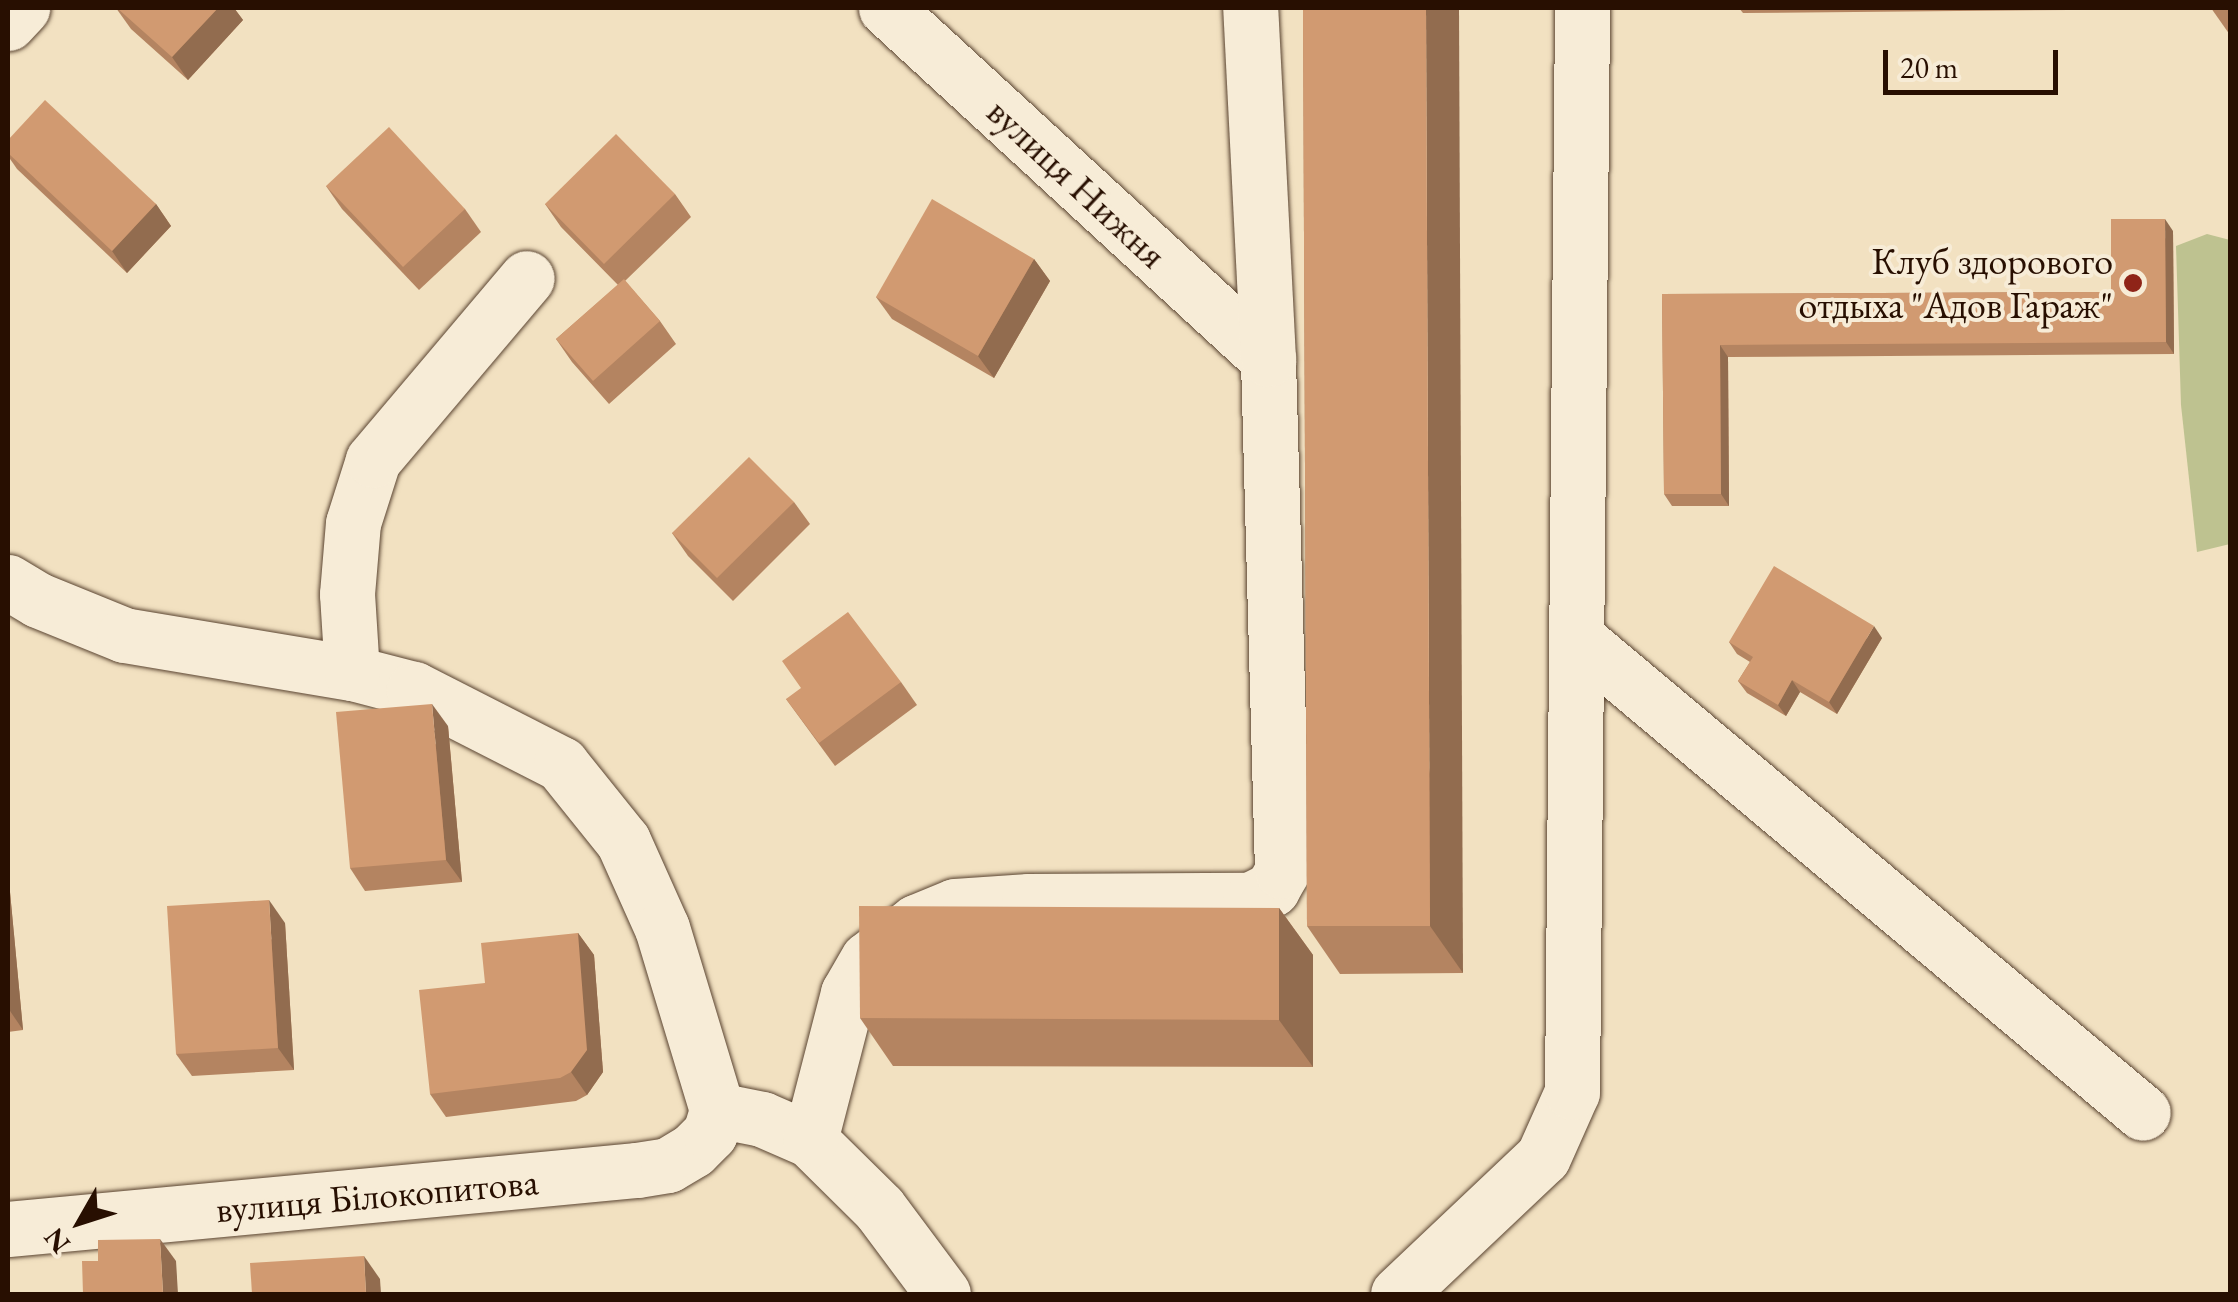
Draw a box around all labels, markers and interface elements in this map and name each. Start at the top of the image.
scale bar [1888,30,2063,92]
text: 20 m [1900,48,1958,87]
street label: вулиця Нижня [978,89,1176,277]
place label: Клуб здорового отдыха "Адов Гараж" [1799,238,2113,328]
marker: Клуб здорового отдыха "Адов Гараж" [2122,272,2144,294]
street label: вулиця Білокопитова [214,1158,540,1232]
north arrow [30,1172,130,1272]
text: N [36,1221,78,1261]

